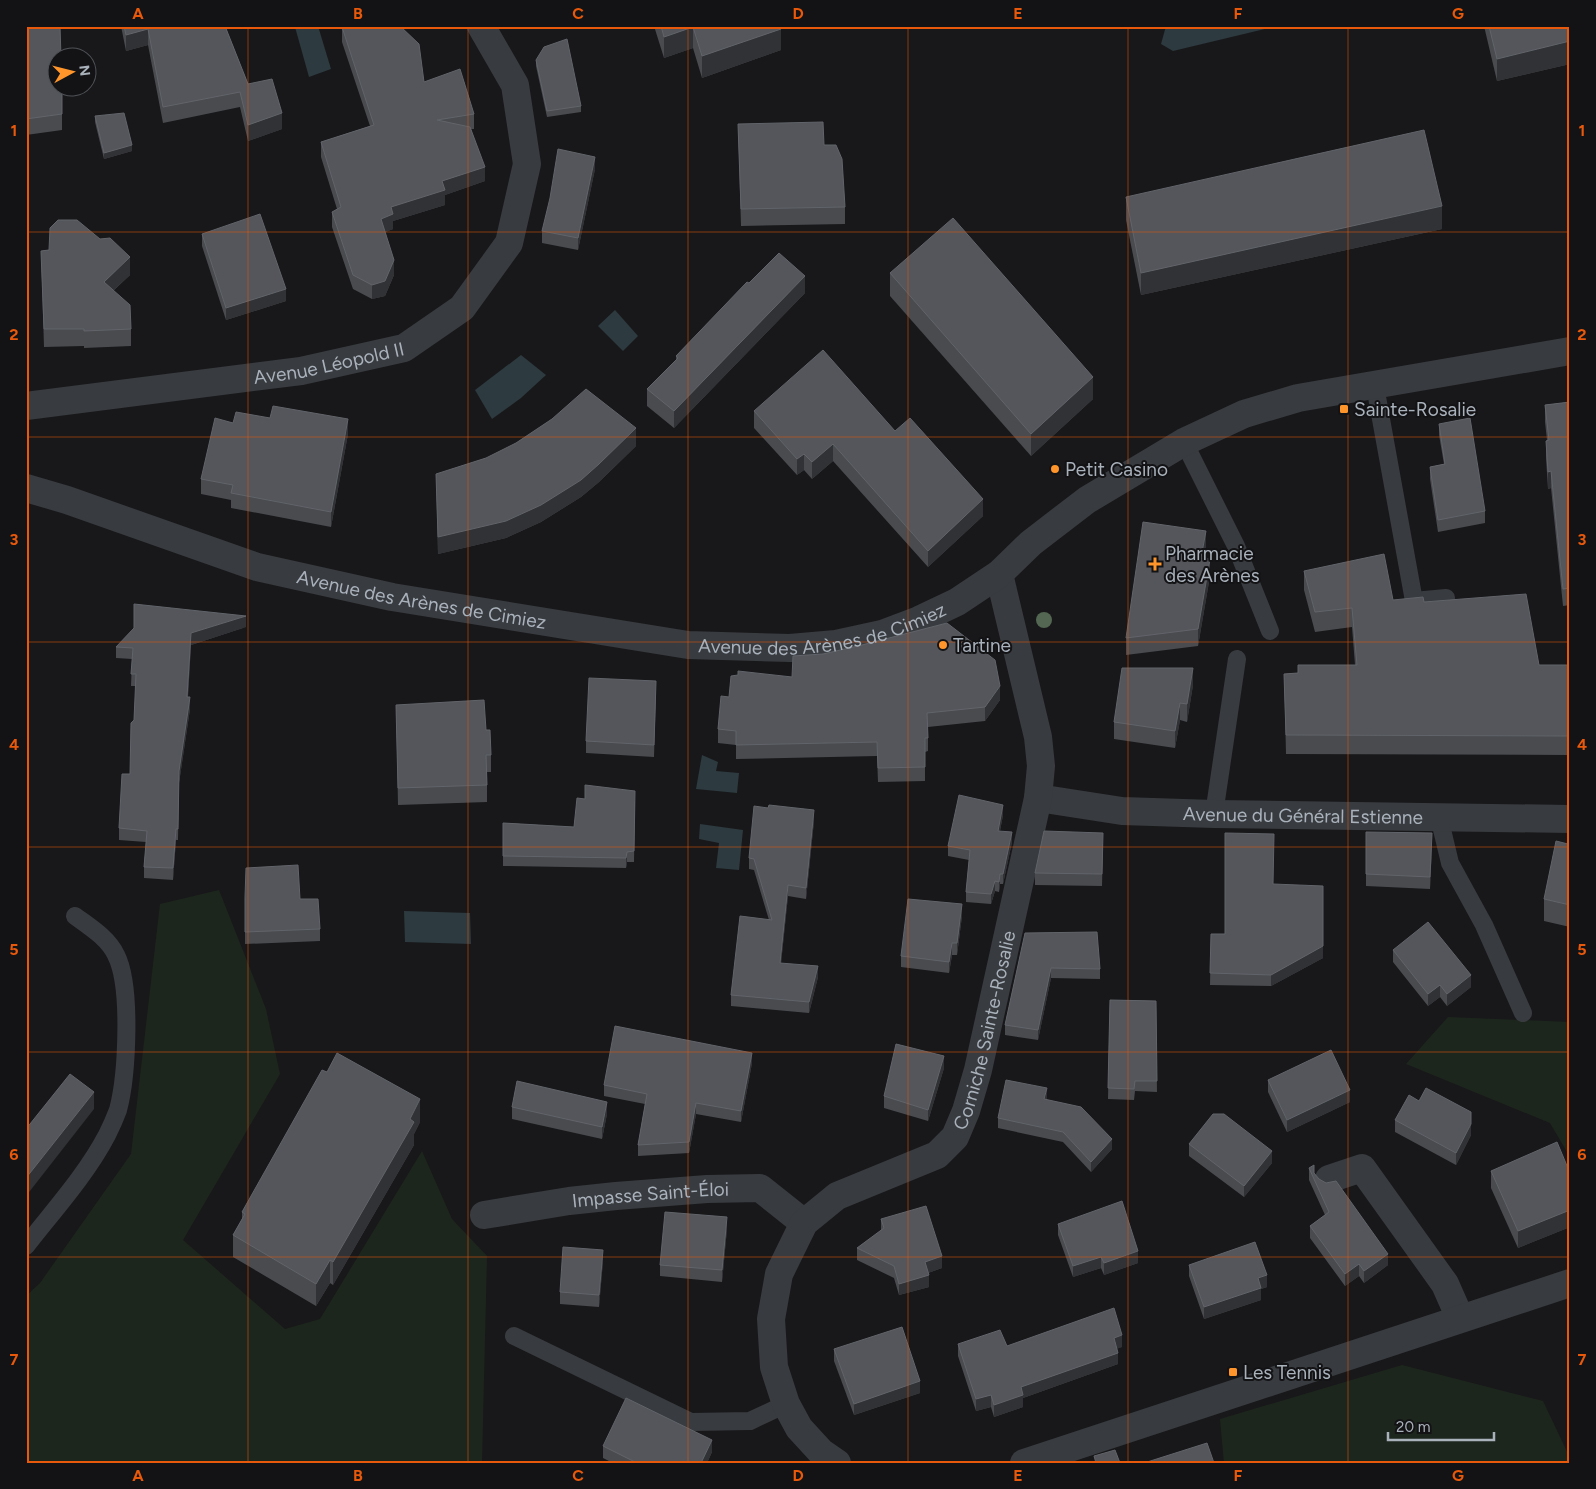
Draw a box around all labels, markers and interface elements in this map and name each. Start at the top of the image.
text: A [132,4,144,23]
text: B [353,4,363,23]
text: C [572,4,584,23]
text: D [792,4,804,23]
text: E [1013,4,1023,23]
text: F [1234,4,1243,23]
text: G [1452,4,1464,23]
north arrow [48,48,98,98]
text: N [75,64,94,77]
text: 1 [11,121,17,140]
text: 1 [1579,121,1585,140]
text: 2 [9,325,19,344]
text: 2 [1577,325,1587,344]
street label: Avenue Léopold II [252,337,406,389]
place label: Sainte-Rosalie [1354,398,1476,421]
marker: Sainte-Rosalie [1338,403,1350,415]
place label: Petit Casino [1065,458,1168,481]
marker: Petit Casino [1049,463,1061,475]
text: 3 [10,530,19,549]
text: 3 [1578,530,1587,549]
place label: Pharmacie des Arènes [1165,542,1260,587]
marker: Pharmacie des Arènes [1149,558,1161,570]
street label: Avenue des Arènes de Cimiez [295,565,548,634]
street label: Avenue des Arènes de Cimiez [698,598,950,660]
place label: Tartine [953,634,1011,657]
marker: Tartine [937,639,949,651]
text: 4 [9,735,19,754]
text: 4 [1577,735,1587,754]
street label: Avenue du Général Estienne [1183,802,1423,829]
street label: Corniche Sainte-Rosalie [948,929,1020,1134]
text: 5 [9,940,19,959]
text: 5 [1577,940,1587,959]
text: 6 [9,1145,19,1164]
text: 6 [1577,1145,1587,1164]
street label: Impasse Saint-Éloi [571,1178,729,1213]
text: 7 [10,1350,19,1369]
text: 7 [1578,1350,1587,1369]
place label: Les Tennis [1243,1361,1331,1384]
marker: Les Tennis [1227,1366,1239,1378]
scale bar [1388,1409,1495,1441]
text: 20 m [1396,1418,1430,1436]
text: A [132,1466,144,1485]
text: B [353,1466,363,1485]
text: C [572,1466,584,1485]
text: D [792,1466,804,1485]
text: E [1013,1466,1023,1485]
text: F [1234,1466,1243,1485]
text: G [1452,1466,1464,1485]

